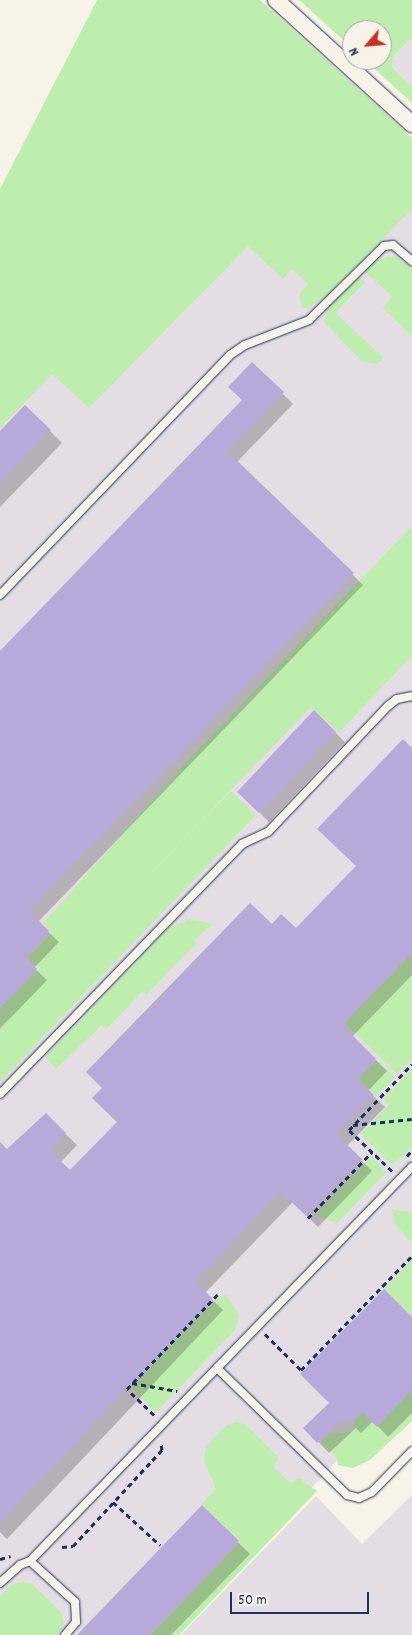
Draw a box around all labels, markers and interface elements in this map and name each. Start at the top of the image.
north arrow [342,20,392,70]
text: N [344,44,365,59]
scale bar [232,1582,371,1614]
text: 50 m [238,1590,267,1612]

